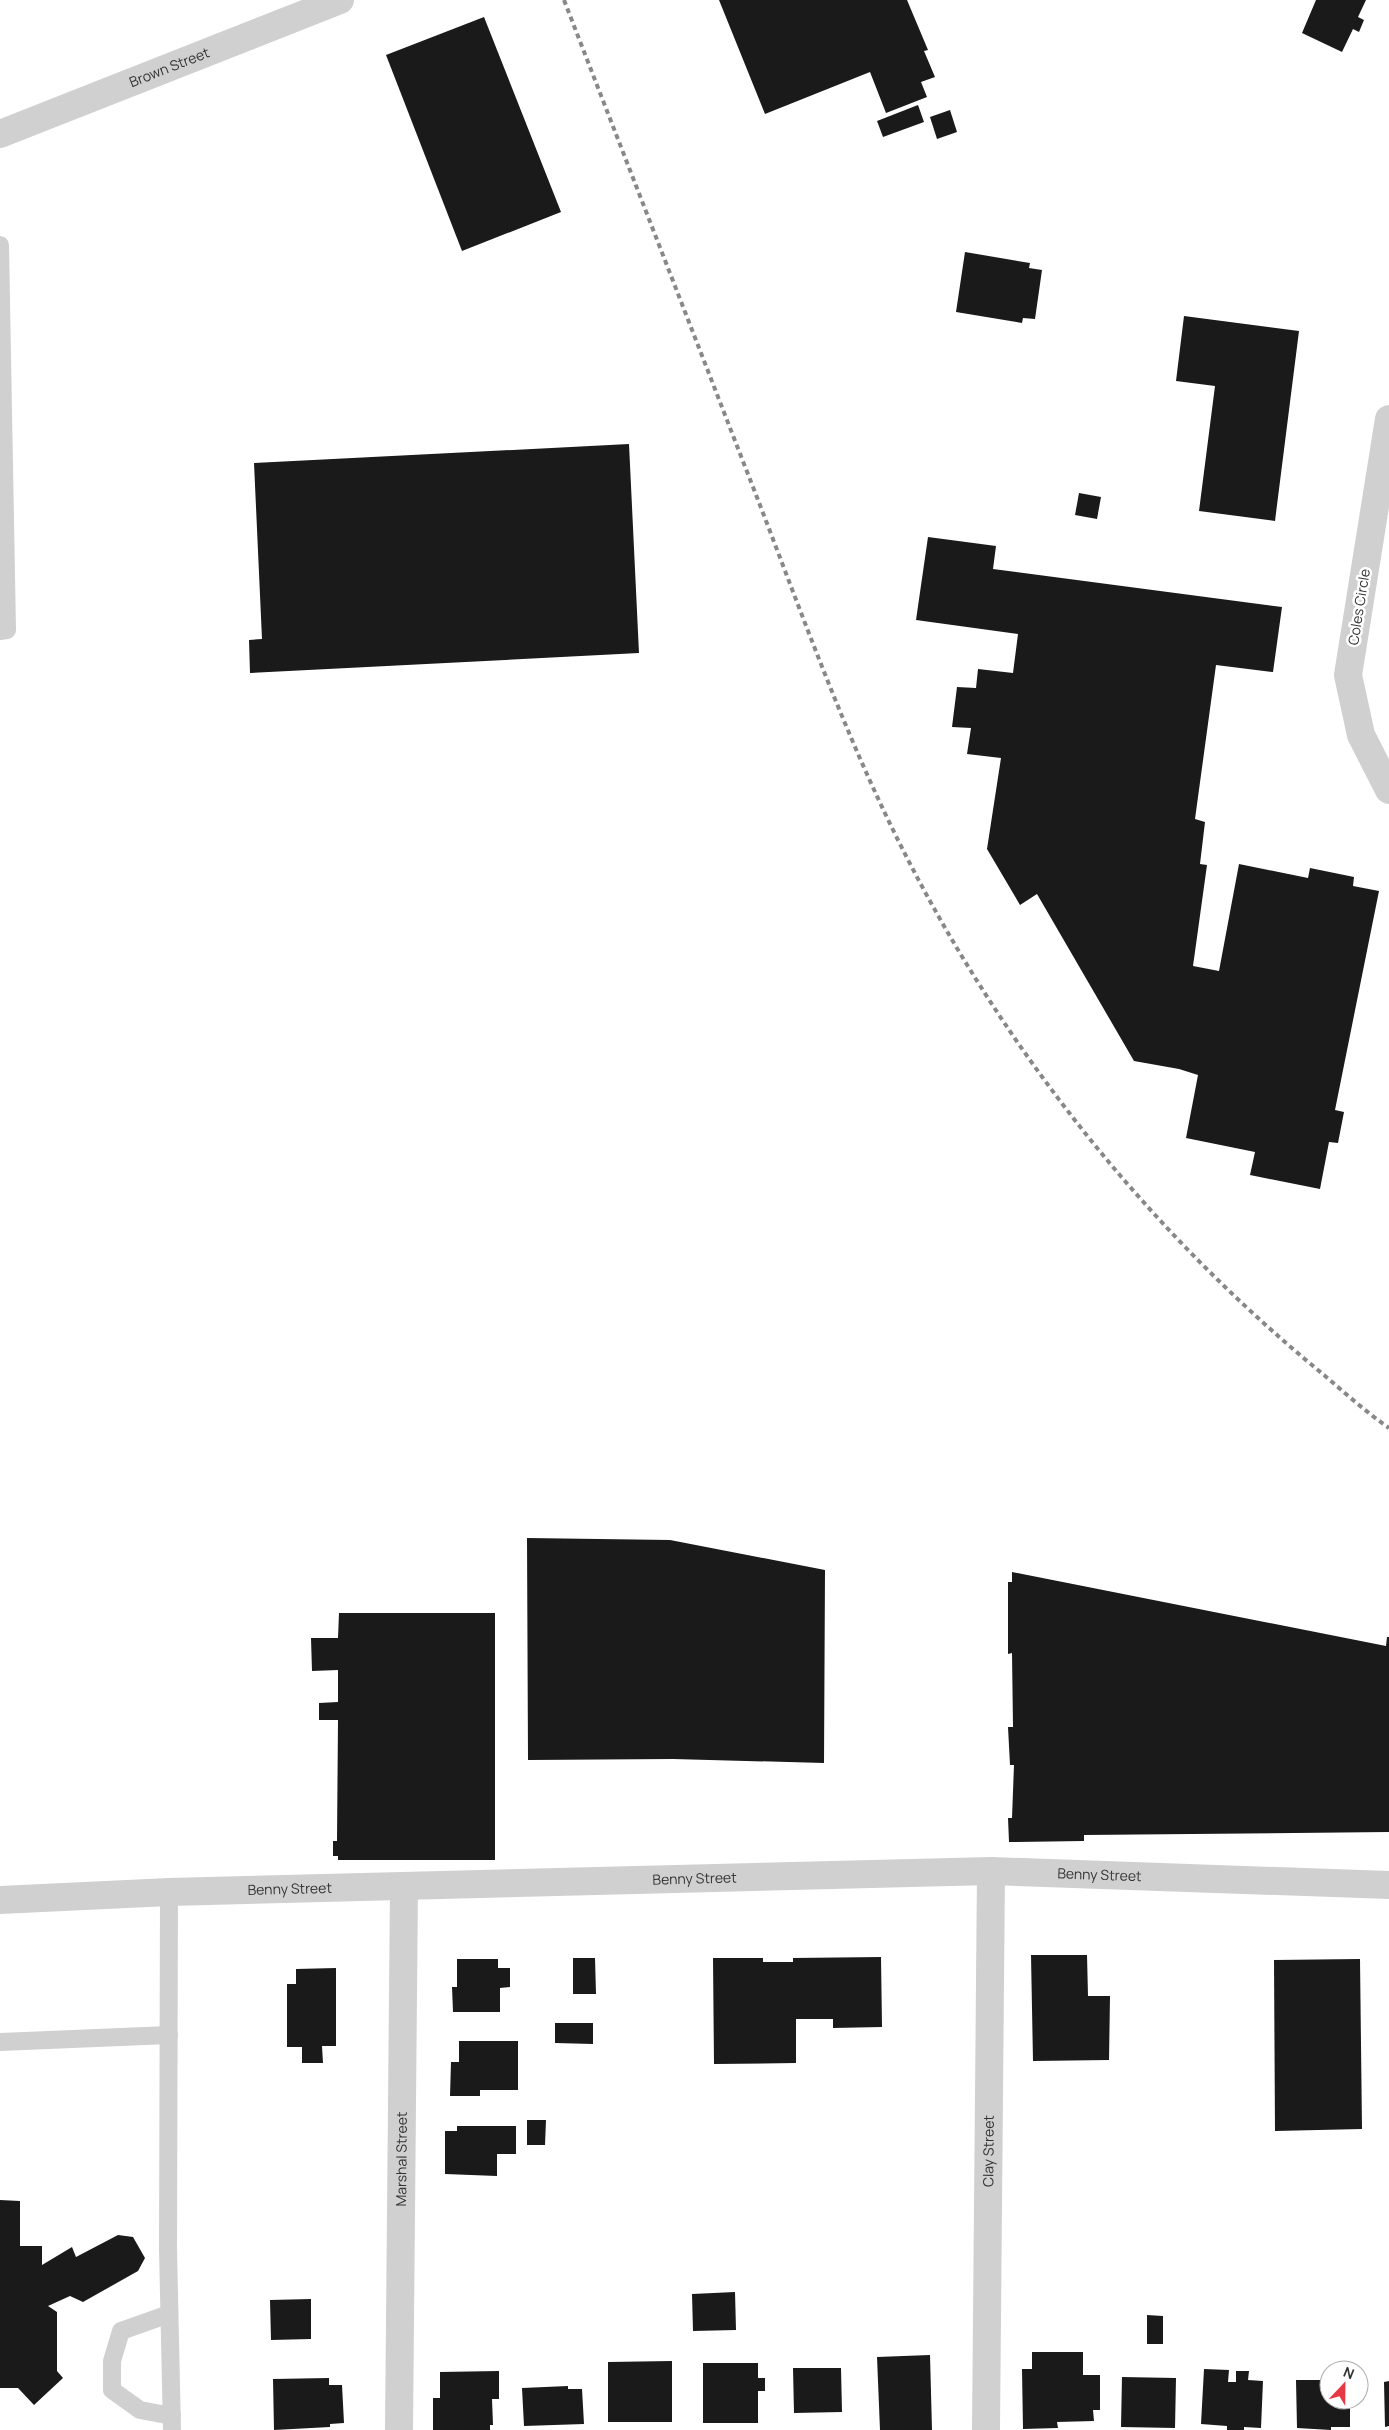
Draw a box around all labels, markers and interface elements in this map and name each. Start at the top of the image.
street label: Brown Street [126,42,212,91]
street label: Coles Circle [1343,567,1374,646]
street label: Benny Street [1057,1863,1142,1885]
street label: Benny Street [652,1867,737,1889]
street label: Benny Street [247,1878,333,1899]
street label: Marshal Street [391,2111,411,2207]
street label: Clay Street [978,2115,998,2187]
north arrow [1319,2360,1369,2410]
text: N [1341,2362,1357,2383]

